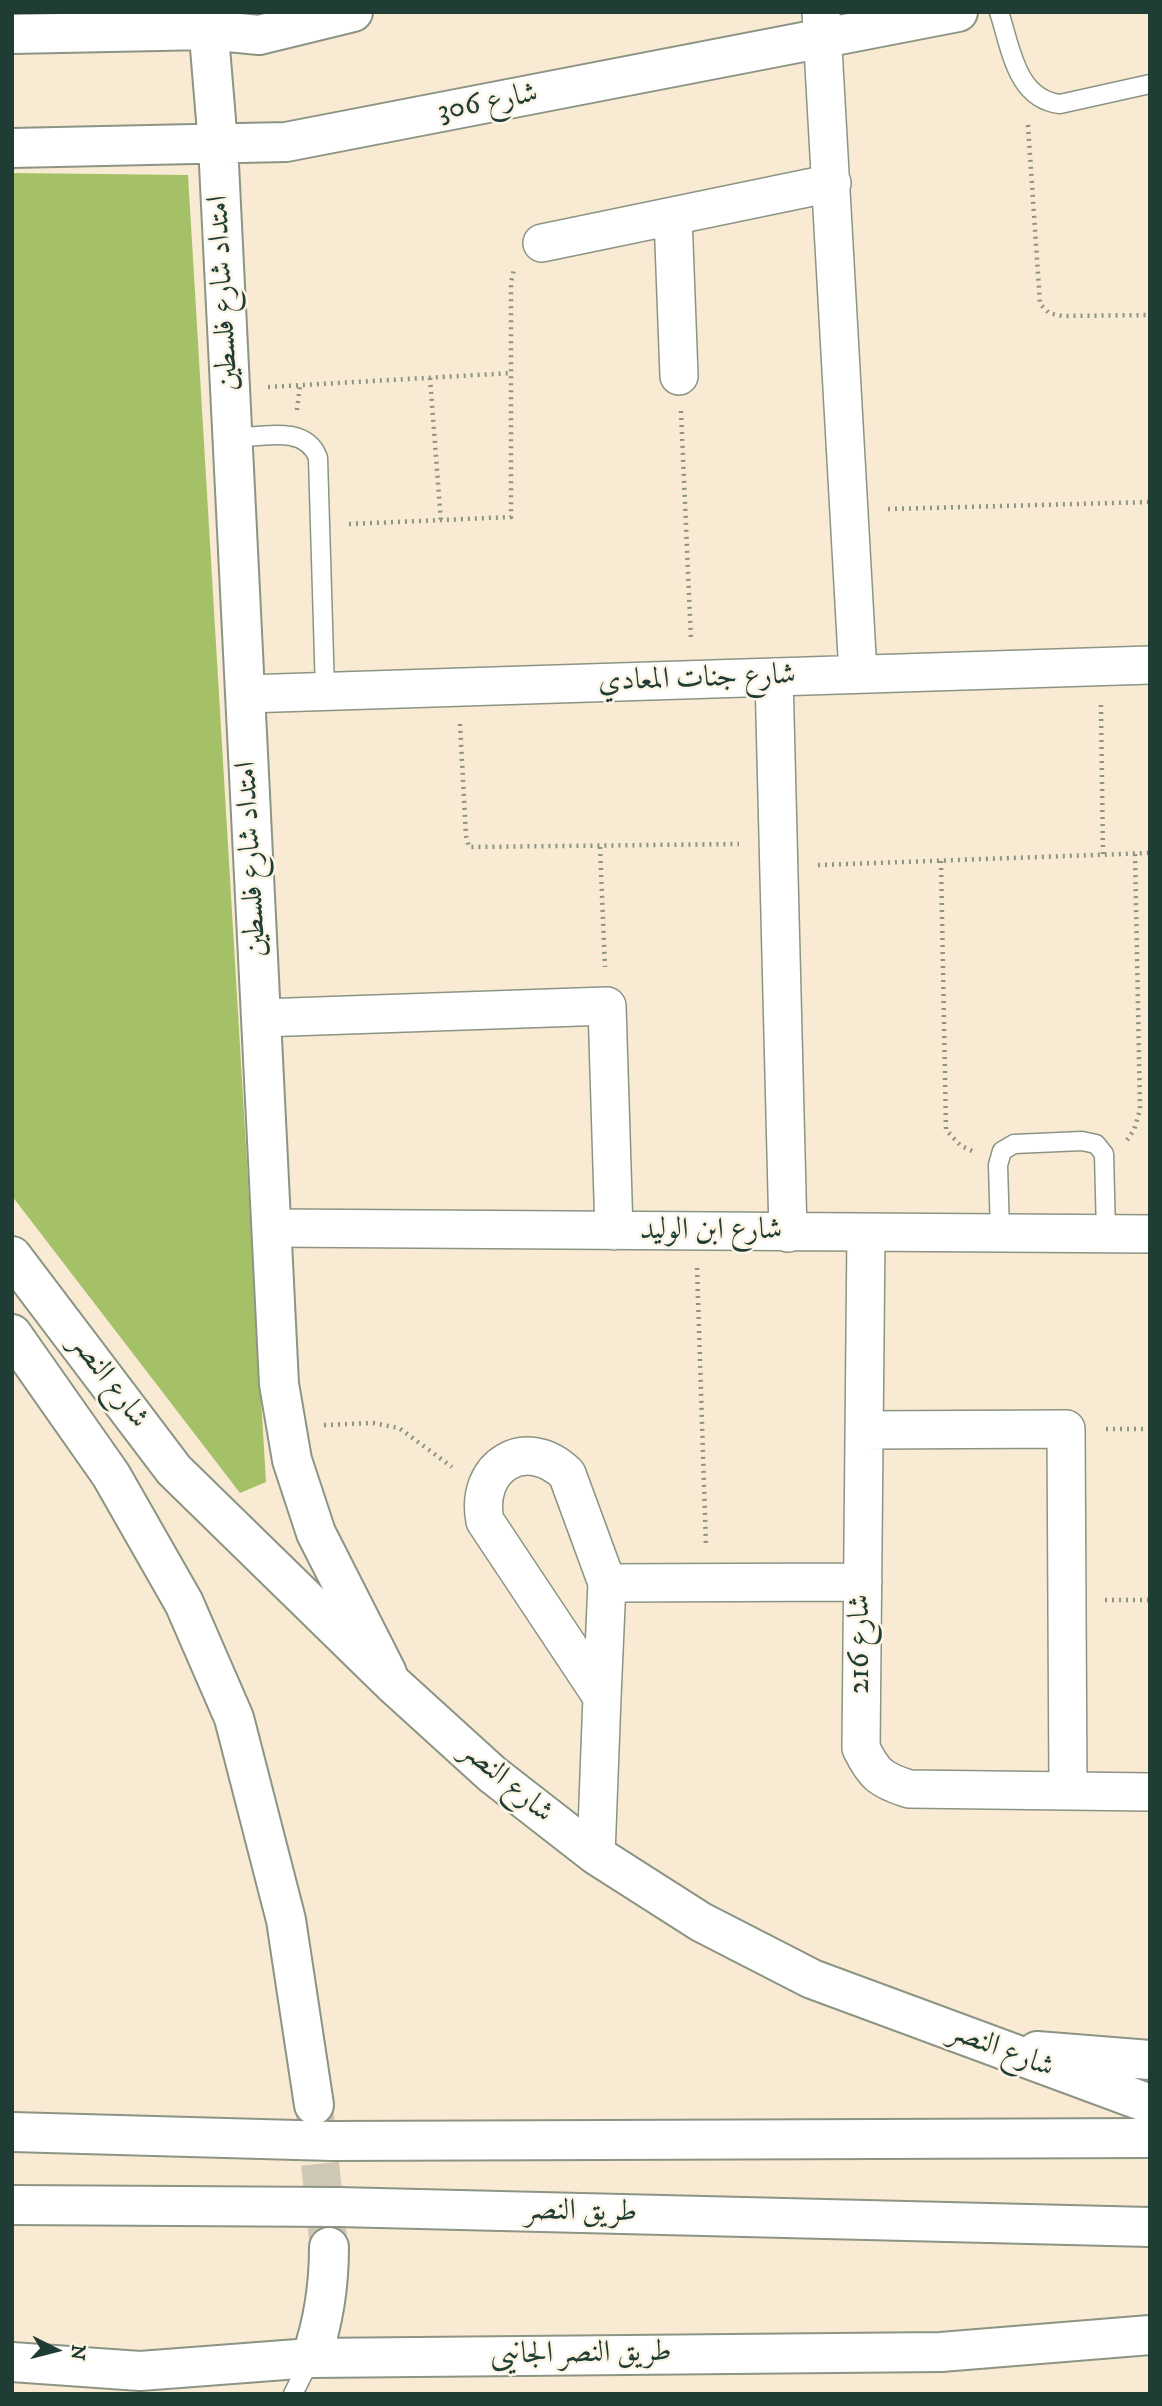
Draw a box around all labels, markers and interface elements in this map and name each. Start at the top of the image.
street label: شارع 306 [435,77,541,131]
street label: امتداد شارع فلسطين [202,194,248,392]
street label: شارع جنات المعادي [597,659,797,701]
street label: امتداد شارع فلسطين [230,760,276,958]
street label: شارع ابن الوليد [640,1214,782,1250]
street label: شارع النصر [61,1327,155,1437]
street label: شارع 216 [844,1594,880,1694]
street label: شارع النصر [452,1734,560,1832]
street label: شارع النصر [943,2015,1059,2087]
street label: طريق النصر [525,2194,637,2232]
north arrow [21,2315,91,2385]
street label: طريق النصر الجانيى [490,2335,672,2375]
text: N [65,2343,90,2361]

